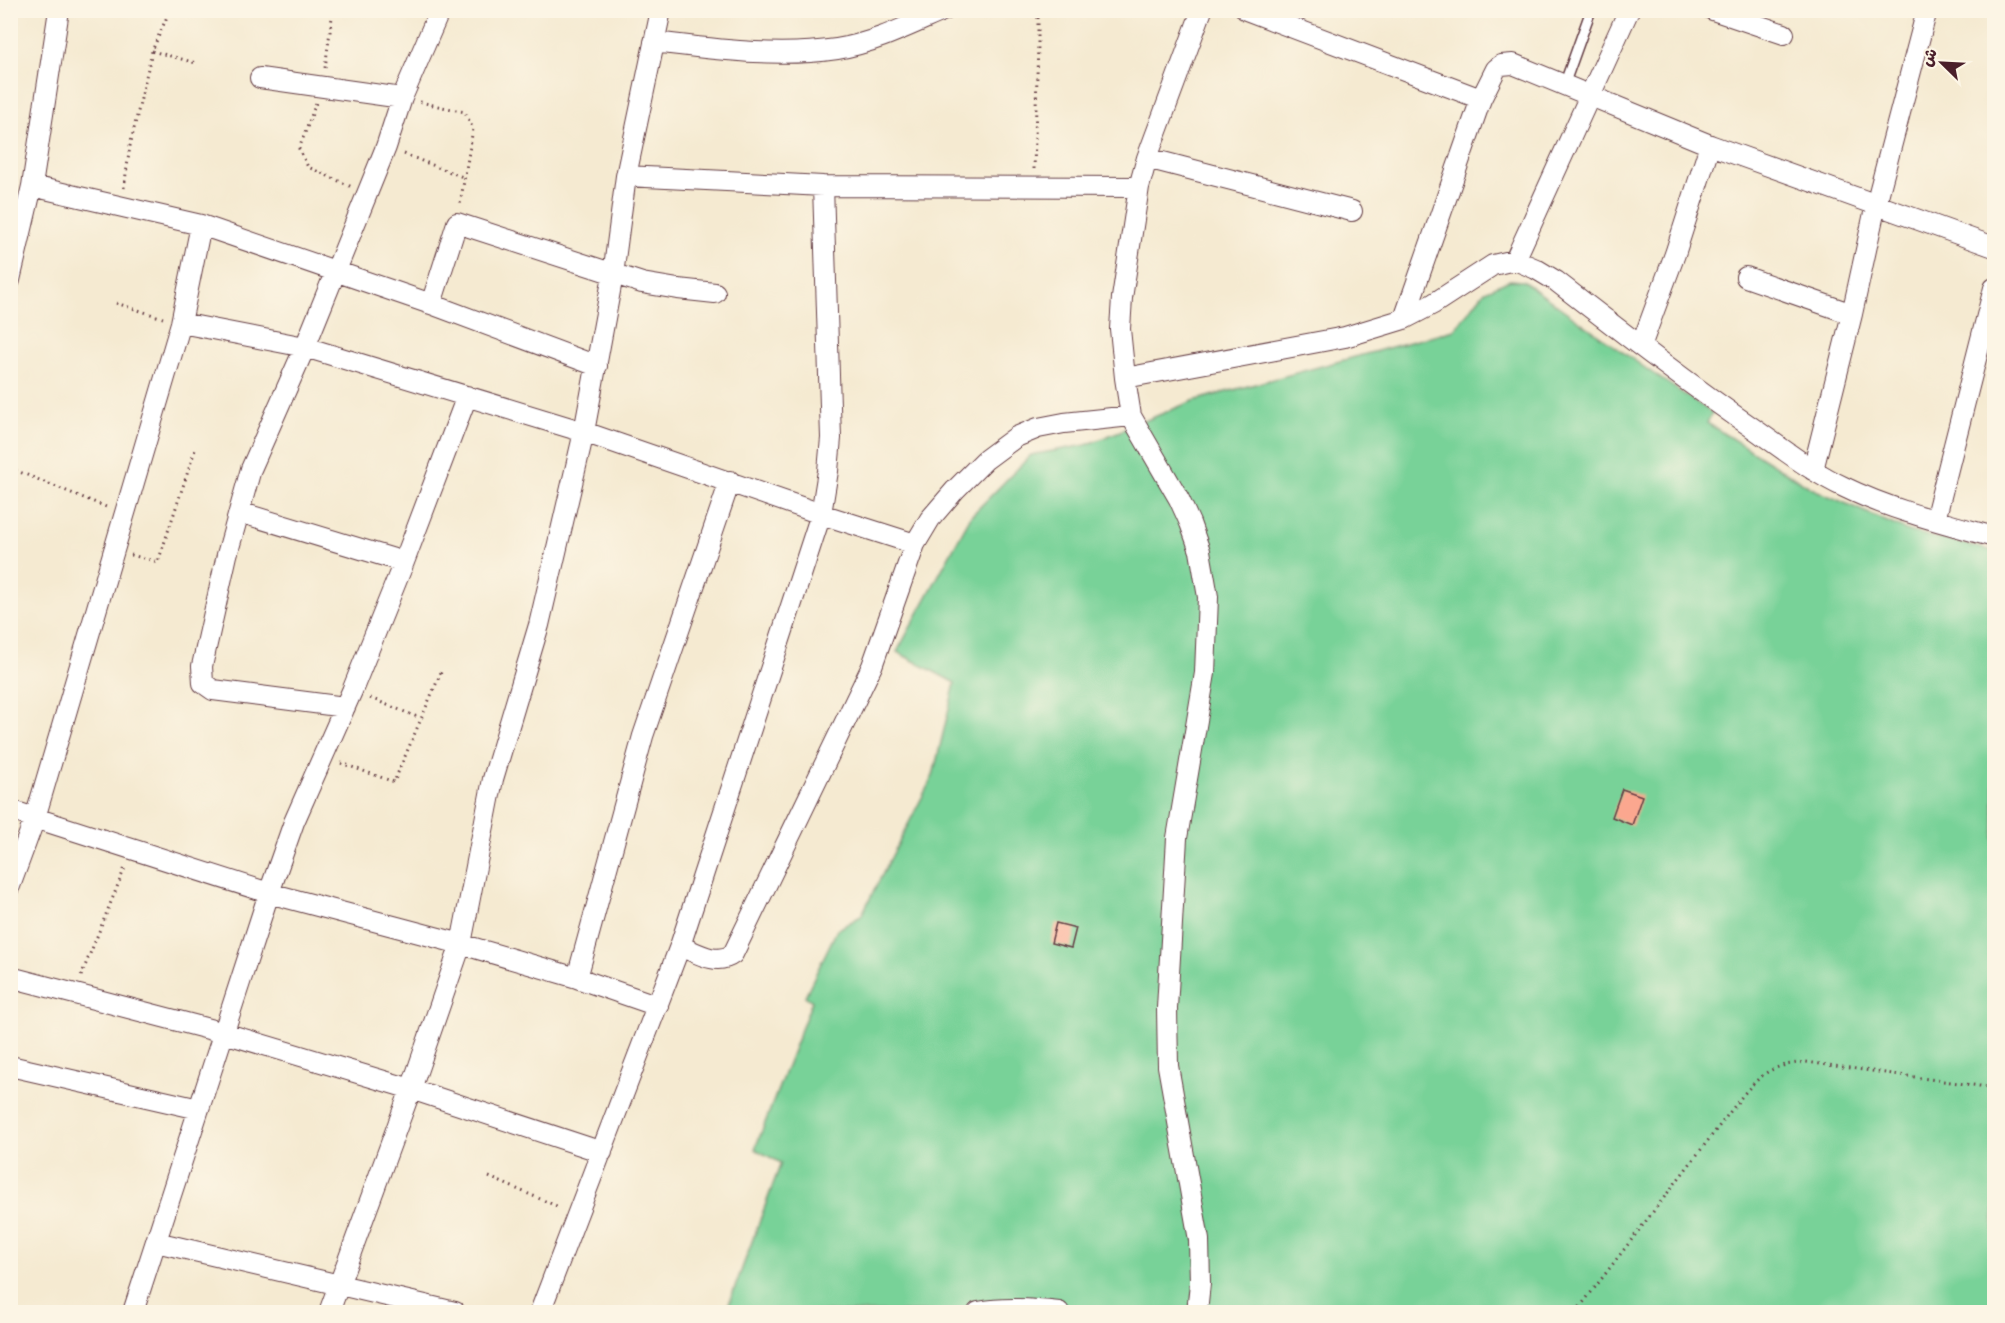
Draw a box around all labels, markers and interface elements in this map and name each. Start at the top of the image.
north arrow [1912,33,1972,93]
text: ش [1913,44,1942,69]

